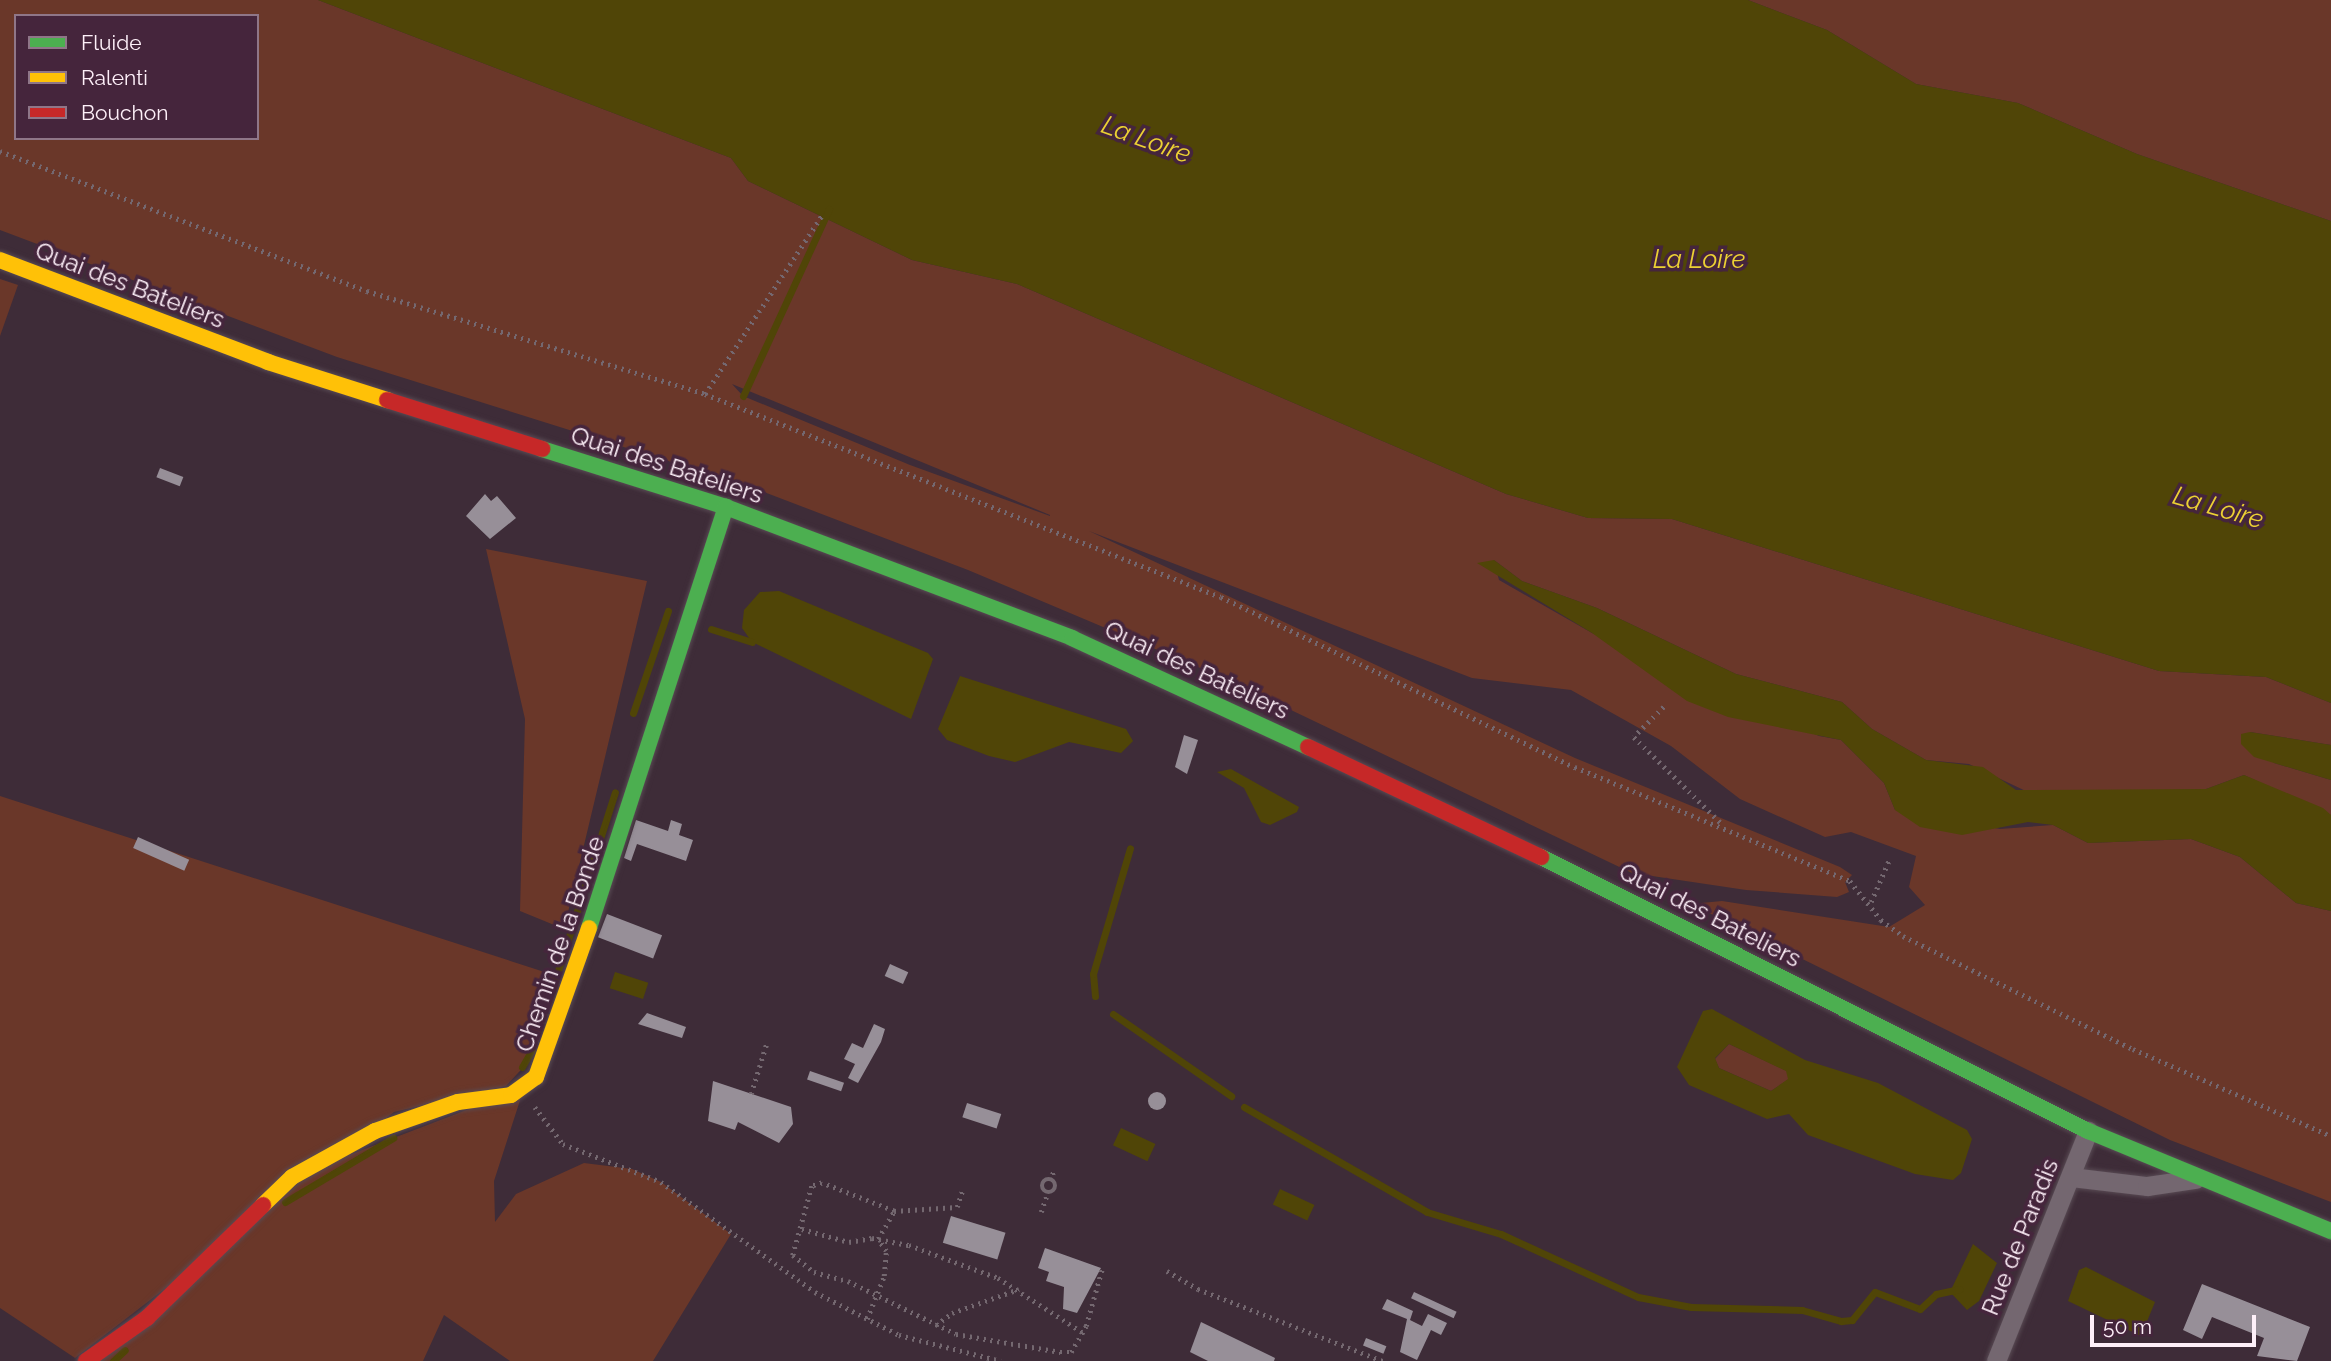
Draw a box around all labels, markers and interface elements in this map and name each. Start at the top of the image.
legend [14,14,259,140]
text: Fluide [81,30,142,55]
text: Ralenti [81,65,148,90]
text: Bouchon [81,100,168,125]
water label: La Loire [1097,109,1195,171]
street label: Quai des Bateliers [31,236,229,334]
water label: La Loire [1653,244,1745,276]
street label: Quai des Bateliers [567,420,767,510]
water label: La Loire [2169,480,2267,536]
street label: Quai des Bateliers [1100,615,1294,725]
street label: Chemin de la Bonde [510,832,610,1056]
street label: Quai des Bateliers [1614,857,1806,973]
street label: Rue de Paradis [1976,1155,2064,1319]
scale bar [2093,1302,2259,1346]
text: 50 m [2103,1314,2152,1339]

